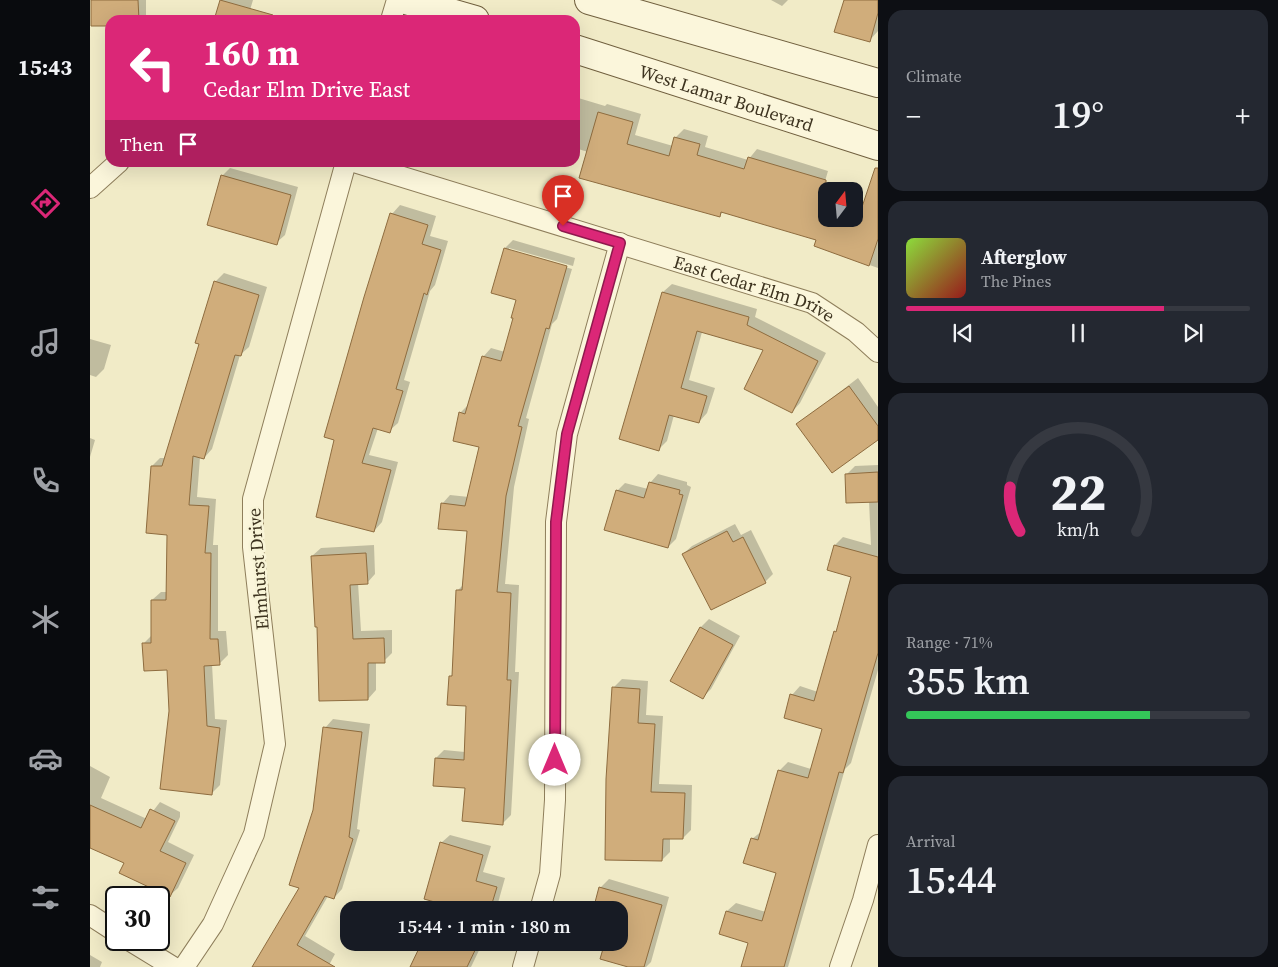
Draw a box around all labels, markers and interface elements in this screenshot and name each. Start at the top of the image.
text: 160 m [203,29,299,77]
icon: left [120,35,185,100]
text: 15:43 [18,52,72,82]
street label: West Lamar Boulevard [636,58,817,137]
text: Climate [906,65,962,87]
text: Cedar Elm Drive East [203,74,410,104]
text: 19° [1052,89,1104,141]
text: − [906,97,921,135]
text: + [1235,97,1250,135]
icon: arrive [174,130,202,158]
text: Then [120,131,164,157]
pin [542,175,584,226]
icon: arrive [549,182,577,210]
north arrow [818,182,862,228]
map controls [818,182,863,227]
icon: directions [28,186,63,221]
text: Afterglow [981,244,1067,270]
street label: East Cedar Elm Drive [671,249,840,327]
text: The Pines [981,270,1051,292]
icon: previous [949,319,977,347]
icon: pause [1064,319,1092,347]
icon: next [1179,319,1207,347]
icon: music [28,325,63,360]
text: 22 [1050,456,1106,527]
icon: phone [28,463,63,498]
street label: Elmhurst Drive [241,507,275,631]
text: km/h [1057,517,1100,542]
icon: climate [28,602,63,637]
text: Range · 71% [906,631,993,653]
text: 355 km [906,655,1030,707]
position arrow [528,733,580,785]
icon: car [28,741,63,776]
text: Arrival [906,830,955,852]
text: 15:44 [906,854,996,906]
icon: filters [28,880,63,915]
speed limit sign: 30 [105,886,170,951]
text: 15:44 · 1 min · 180 m [397,913,571,939]

